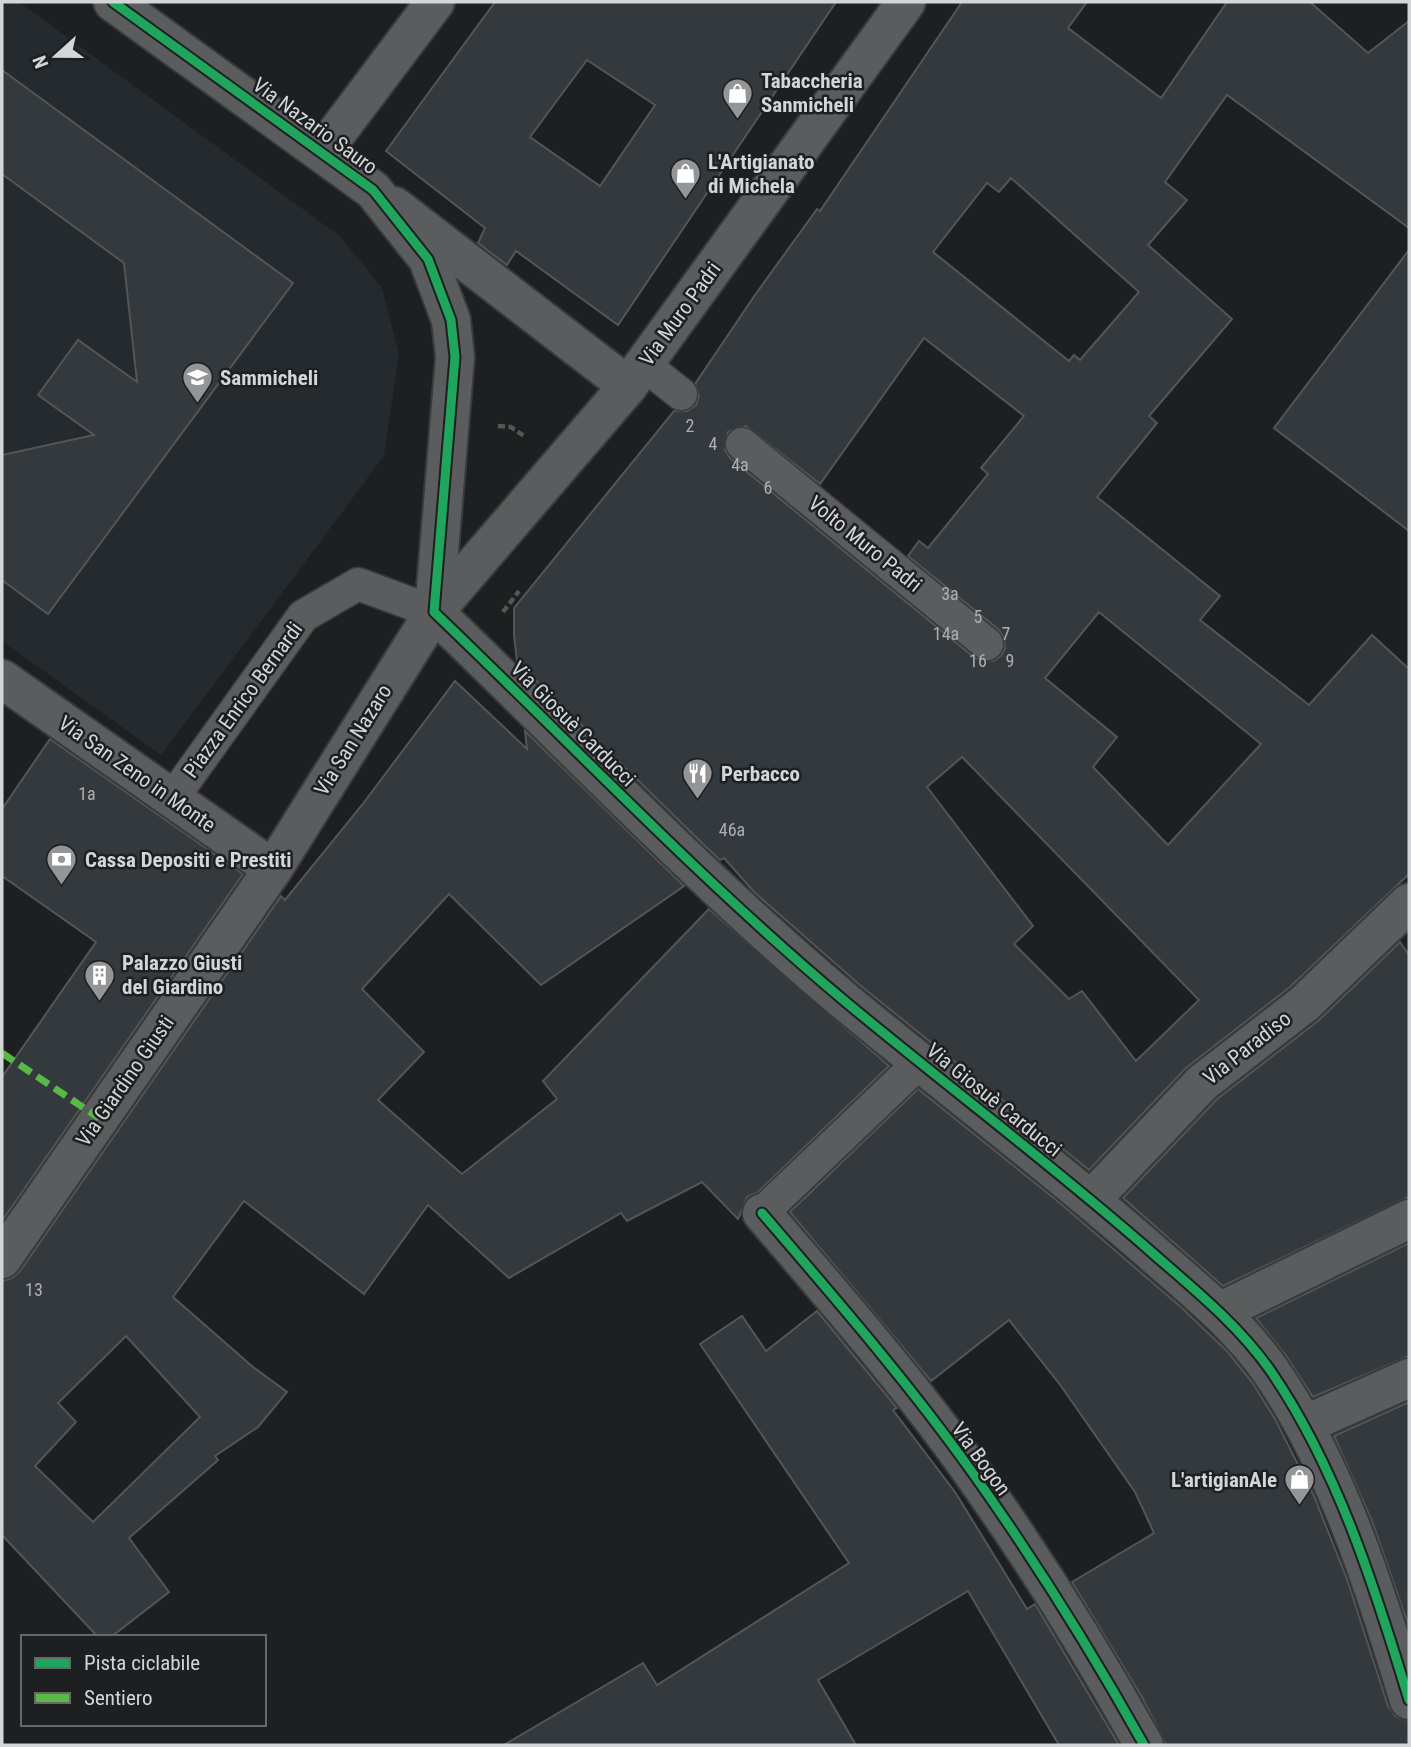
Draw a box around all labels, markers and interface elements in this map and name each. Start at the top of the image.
north arrow [21,21,91,91]
text: N [28,52,53,71]
place label: Tabaccheria Sanmicheli [761,69,863,117]
street label: Via Nazario Sauro [248,73,382,179]
shop icon: Tabaccheria Sanmicheli [721,76,755,120]
place label: L'Artigianato di Michela [708,150,815,198]
shop icon: L'Artigianato di Michela [668,157,702,201]
street label: Via Muro Padri [634,257,726,371]
school or university icon: Sammicheli [180,361,214,405]
place label: Sammicheli [220,366,318,390]
house number: 2 [686,415,695,436]
house number: 4 [709,433,718,454]
house number: 4a [731,454,749,475]
house number: 6 [764,477,772,498]
street label: Volto Muro Padri [804,491,926,597]
house number: 3a [941,583,959,604]
house number: 5 [974,606,983,627]
street label: Piazza Enrico Bernardi [179,618,307,782]
house number: 14a [933,623,959,644]
house number: 7 [1002,623,1011,644]
house number: 16 [969,650,987,671]
house number: 9 [1006,650,1014,671]
street label: Via Giosuè Carducci [506,657,640,791]
street label: Via San Nazaro [309,680,397,800]
street label: Via San Zeno in Monte [54,711,220,837]
restaurant icon: Perbacco [681,757,715,801]
place label: Perbacco [721,762,800,786]
house number: 1a [78,783,96,804]
house number: 46a [719,819,745,840]
bank icon: Cassa Depositi e Prestiti [45,843,79,887]
place label: Cassa Depositi e Prestiti [85,848,291,872]
place label: Palazzo Giusti del Giardino [122,951,242,999]
building icon: Palazzo Giusti del Giardino [82,958,116,1002]
street label: Via Paradiso [1198,1006,1296,1090]
street label: Via Giardino Giusti [71,1011,179,1151]
street label: Via Giosuè Carducci [922,1038,1066,1162]
house number: 13 [25,1279,43,1300]
street label: Via Bogon [946,1418,1016,1500]
shop icon: L'artigianAle [1283,1463,1317,1507]
place label: L'artigianAle [1171,1468,1277,1492]
legend [21,1635,266,1726]
text: Pista ciclabile [84,1651,200,1675]
text: Sentiero [84,1686,153,1710]

